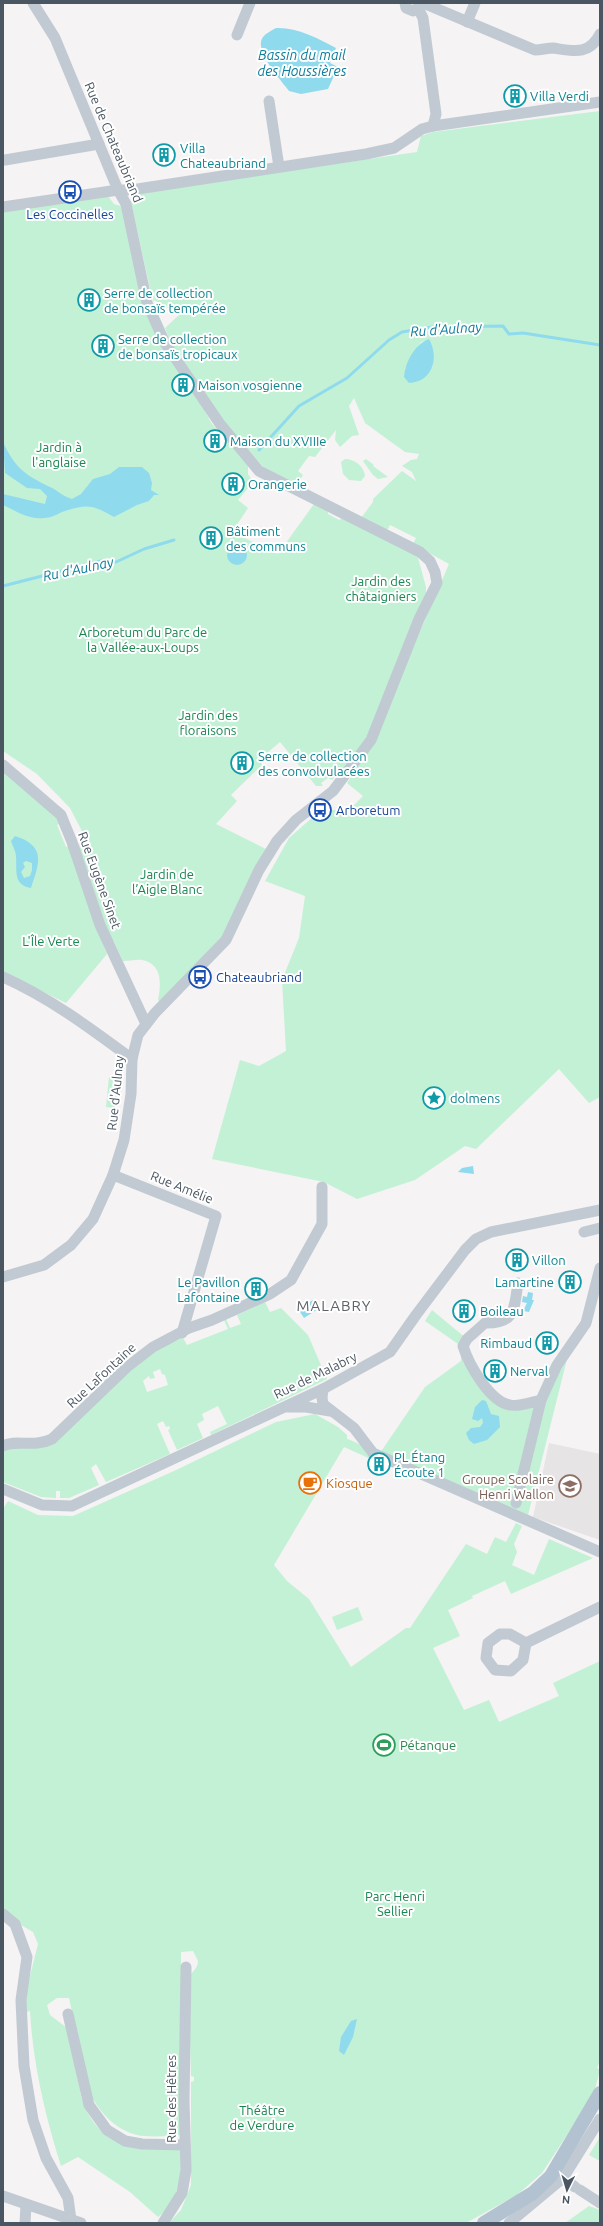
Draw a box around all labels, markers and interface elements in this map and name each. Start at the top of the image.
water label: Bassin du mail des Houssières [257,47,347,79]
street label: Rue de Chateaubriand [82,80,146,204]
building icon: Villa Verdi [502,83,528,109]
place label: Villa Verdi [530,89,589,103]
place label: Villa Chateaubriand [180,141,266,170]
building icon: Villa Chateaubriand [151,142,177,168]
bus stop icon: Les Coccinelles [57,179,83,205]
place label: Les Coccinelles [26,207,114,221]
place label: Serre de collection de bonsaïs tempérée [104,286,226,315]
building icon: Serre de collection de bonsaïs tempérée [76,287,102,313]
water label: Ru d'Aulnay [410,318,483,339]
place label: Serre de collection de bonsaïs tropicaux [118,332,238,361]
building icon: Serre de collection de bonsaïs tropicaux [90,333,116,359]
building icon: Maison vosgienne [170,372,196,398]
place label: Maison vosgienne [198,378,302,392]
building icon: Maison du XVIIIe [202,428,228,454]
place label: Maison du XVIIIe [230,434,326,448]
park label: Jardin à l'anglaise [32,440,86,469]
building icon: Orangerie [220,471,246,497]
place label: Orangerie [248,477,307,491]
place label: Bâtiment des communs [226,524,306,553]
building icon: Bâtiment des communs [198,525,224,551]
water label: Ru d'Aulnay [41,554,115,584]
park label: Jardin des châtaigniers [346,574,417,603]
park label: Arboretum du Parc de la Vallée-aux-Loups [79,625,207,654]
park label: Jardin des floraisons [178,708,238,737]
place label: Serre de collection des convolvulacées [258,749,370,778]
building icon: Serre de collection des convolvulacées [229,750,255,776]
bus stop icon: Arboretum [307,797,333,823]
place label: Arboretum [336,803,400,817]
street label: Rue Eugène Sinet [76,830,124,930]
park label: Jardin de l’Aigle Blanc [132,867,202,896]
park label: L'Île Verte [22,934,80,948]
bus stop icon: Chateaubriand [187,964,213,990]
place label: Chateaubriand [216,970,302,984]
street label: Rue d'Aulnay [104,1055,126,1131]
place icon: dolmens [421,1085,447,1111]
place label: dolmens [450,1091,500,1105]
street label: Rue Amélie [149,1168,215,1206]
building icon: Villon [504,1247,530,1273]
place label: Villon [532,1253,566,1267]
building icon: Lamartine [557,1269,583,1295]
place label: Le Pavillon Lafontaine [177,1275,240,1304]
place label: Lamartine [495,1275,554,1289]
building icon: Le Pavillon Lafontaine [243,1276,269,1302]
district label: MALABRY [297,1297,372,1314]
building icon: Boileau [451,1298,477,1324]
place label: Boileau [480,1304,524,1318]
building icon: Rimbaud [534,1330,560,1356]
place label: Rimbaud [480,1336,532,1350]
street label: Rue Lafontaine [64,1340,138,1410]
street label: Rue de Malabry [271,1349,359,1401]
building icon: Nerval [482,1358,508,1384]
place label: Nerval [510,1364,549,1378]
place label: PL Étang Écoute 1 [394,1449,445,1479]
building icon: PL Étang Écoute 1 [366,1451,392,1477]
cafe icon: Kiosque [297,1470,323,1496]
place label: Groupe Scolaire Henri Wallon [462,1472,554,1501]
school or university icon: Groupe Scolaire Henri Wallon [557,1473,583,1499]
place label: Kiosque [326,1476,373,1490]
sports icon: Pétanque [371,1732,397,1758]
place label: Pétanque [400,1738,456,1752]
park label: Parc Henri Sellier [365,1889,425,1918]
street label: Rue des Hêtres [164,2055,178,2143]
park label: Théâtre de Verdure [230,2103,294,2132]
north arrow [547,2170,587,2210]
text: N [562,2194,571,2206]

